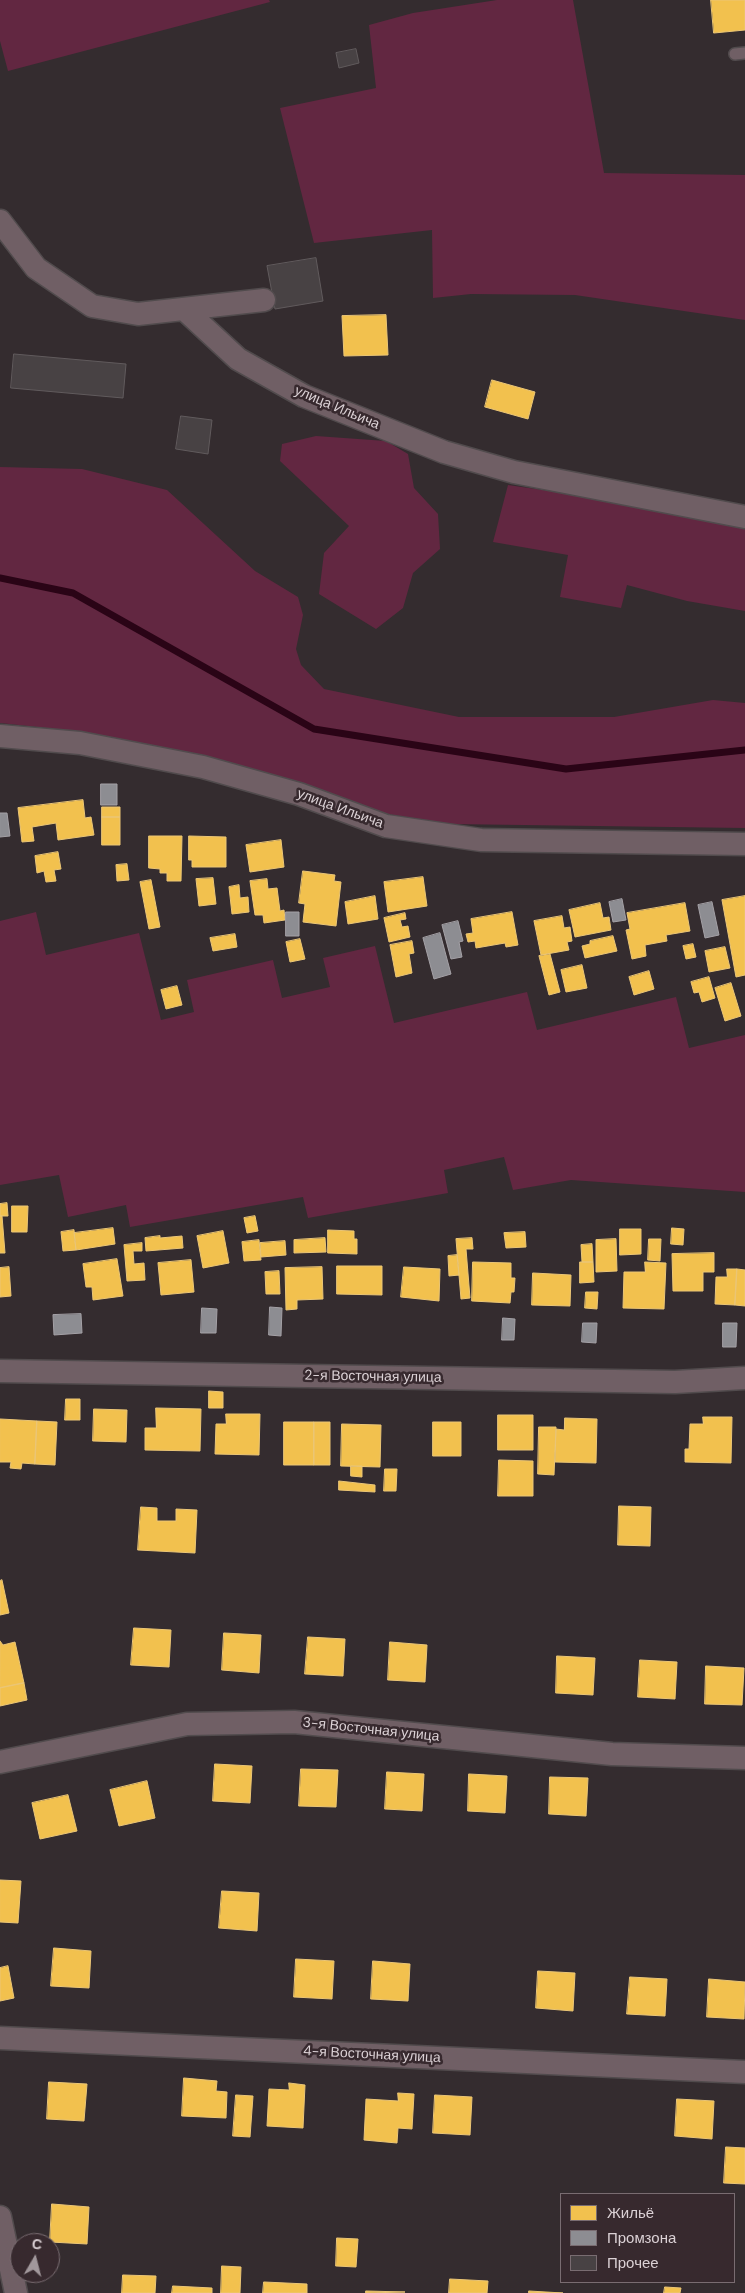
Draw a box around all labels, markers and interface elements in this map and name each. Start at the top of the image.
street label: улица Ильича [292,383,382,433]
street label: улица Ильича [295,786,385,832]
street label: 2-я Восточная улица [304,1367,442,1387]
street label: 3-я Восточная улица [302,1714,440,1746]
street label: 4-я Восточная улица [303,2043,441,2067]
legend [560,2193,735,2283]
text: Жильё [607,2203,654,2223]
text: Промзона [607,2228,676,2248]
north arrow [10,2233,60,2283]
text: С [31,2235,43,2254]
text: Прочее [607,2253,659,2273]

